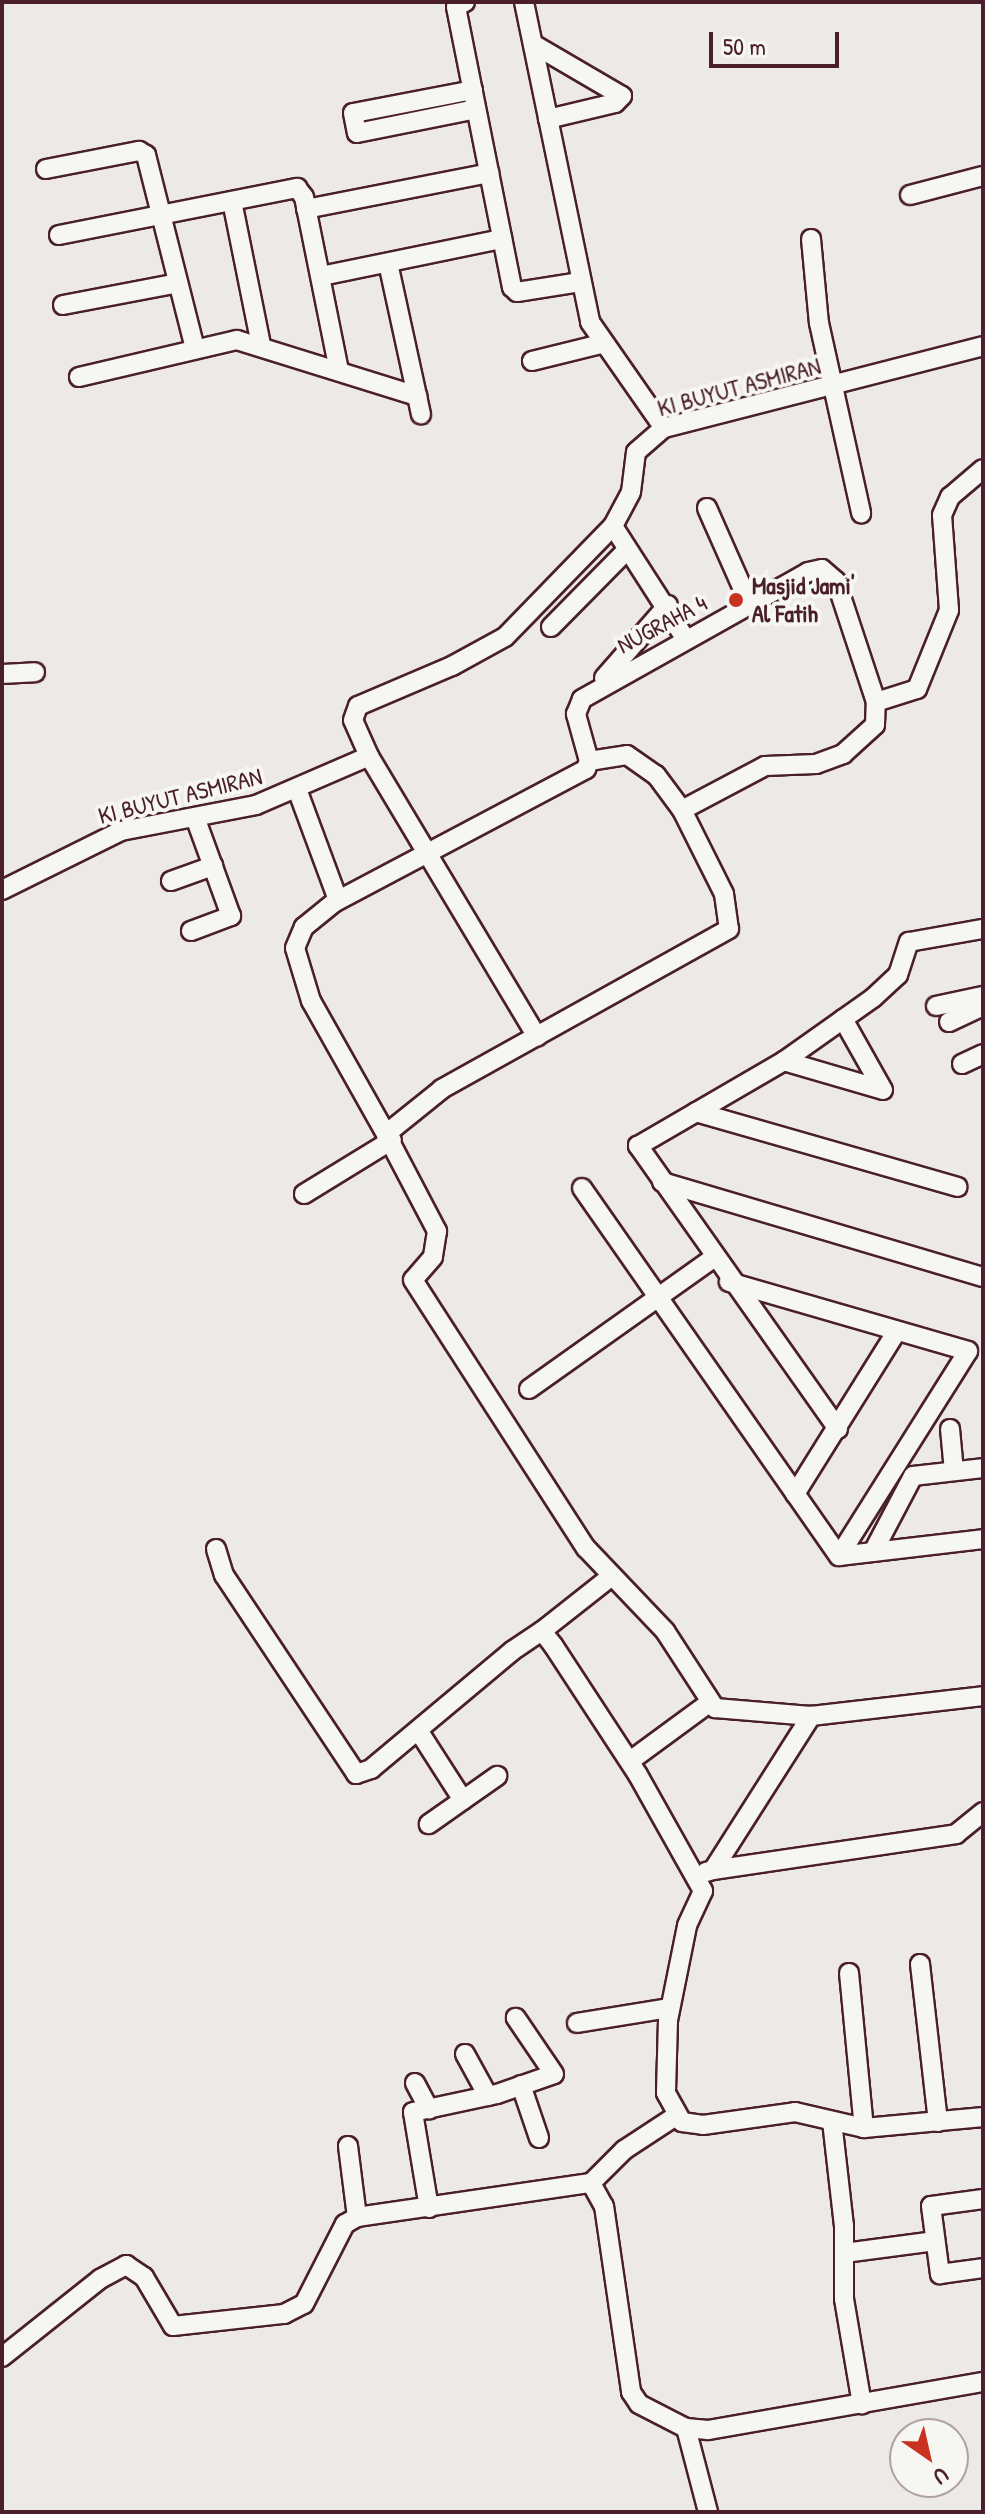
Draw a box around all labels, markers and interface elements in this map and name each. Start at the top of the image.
scale bar [713,16,843,66]
text: 50 m [723,30,766,62]
street label: KI BUYUT ASMIRAN [654,351,824,423]
place label: Masjid Jami' Al Fatih [752,572,855,628]
street label: NUGRAHA 4 [612,588,712,660]
marker: Masjid Jami' Al Fatih [727,591,745,609]
street label: KI BUYUT ASMIRAN [95,762,265,830]
north arrow [889,2418,969,2498]
text: U [928,2460,955,2492]

